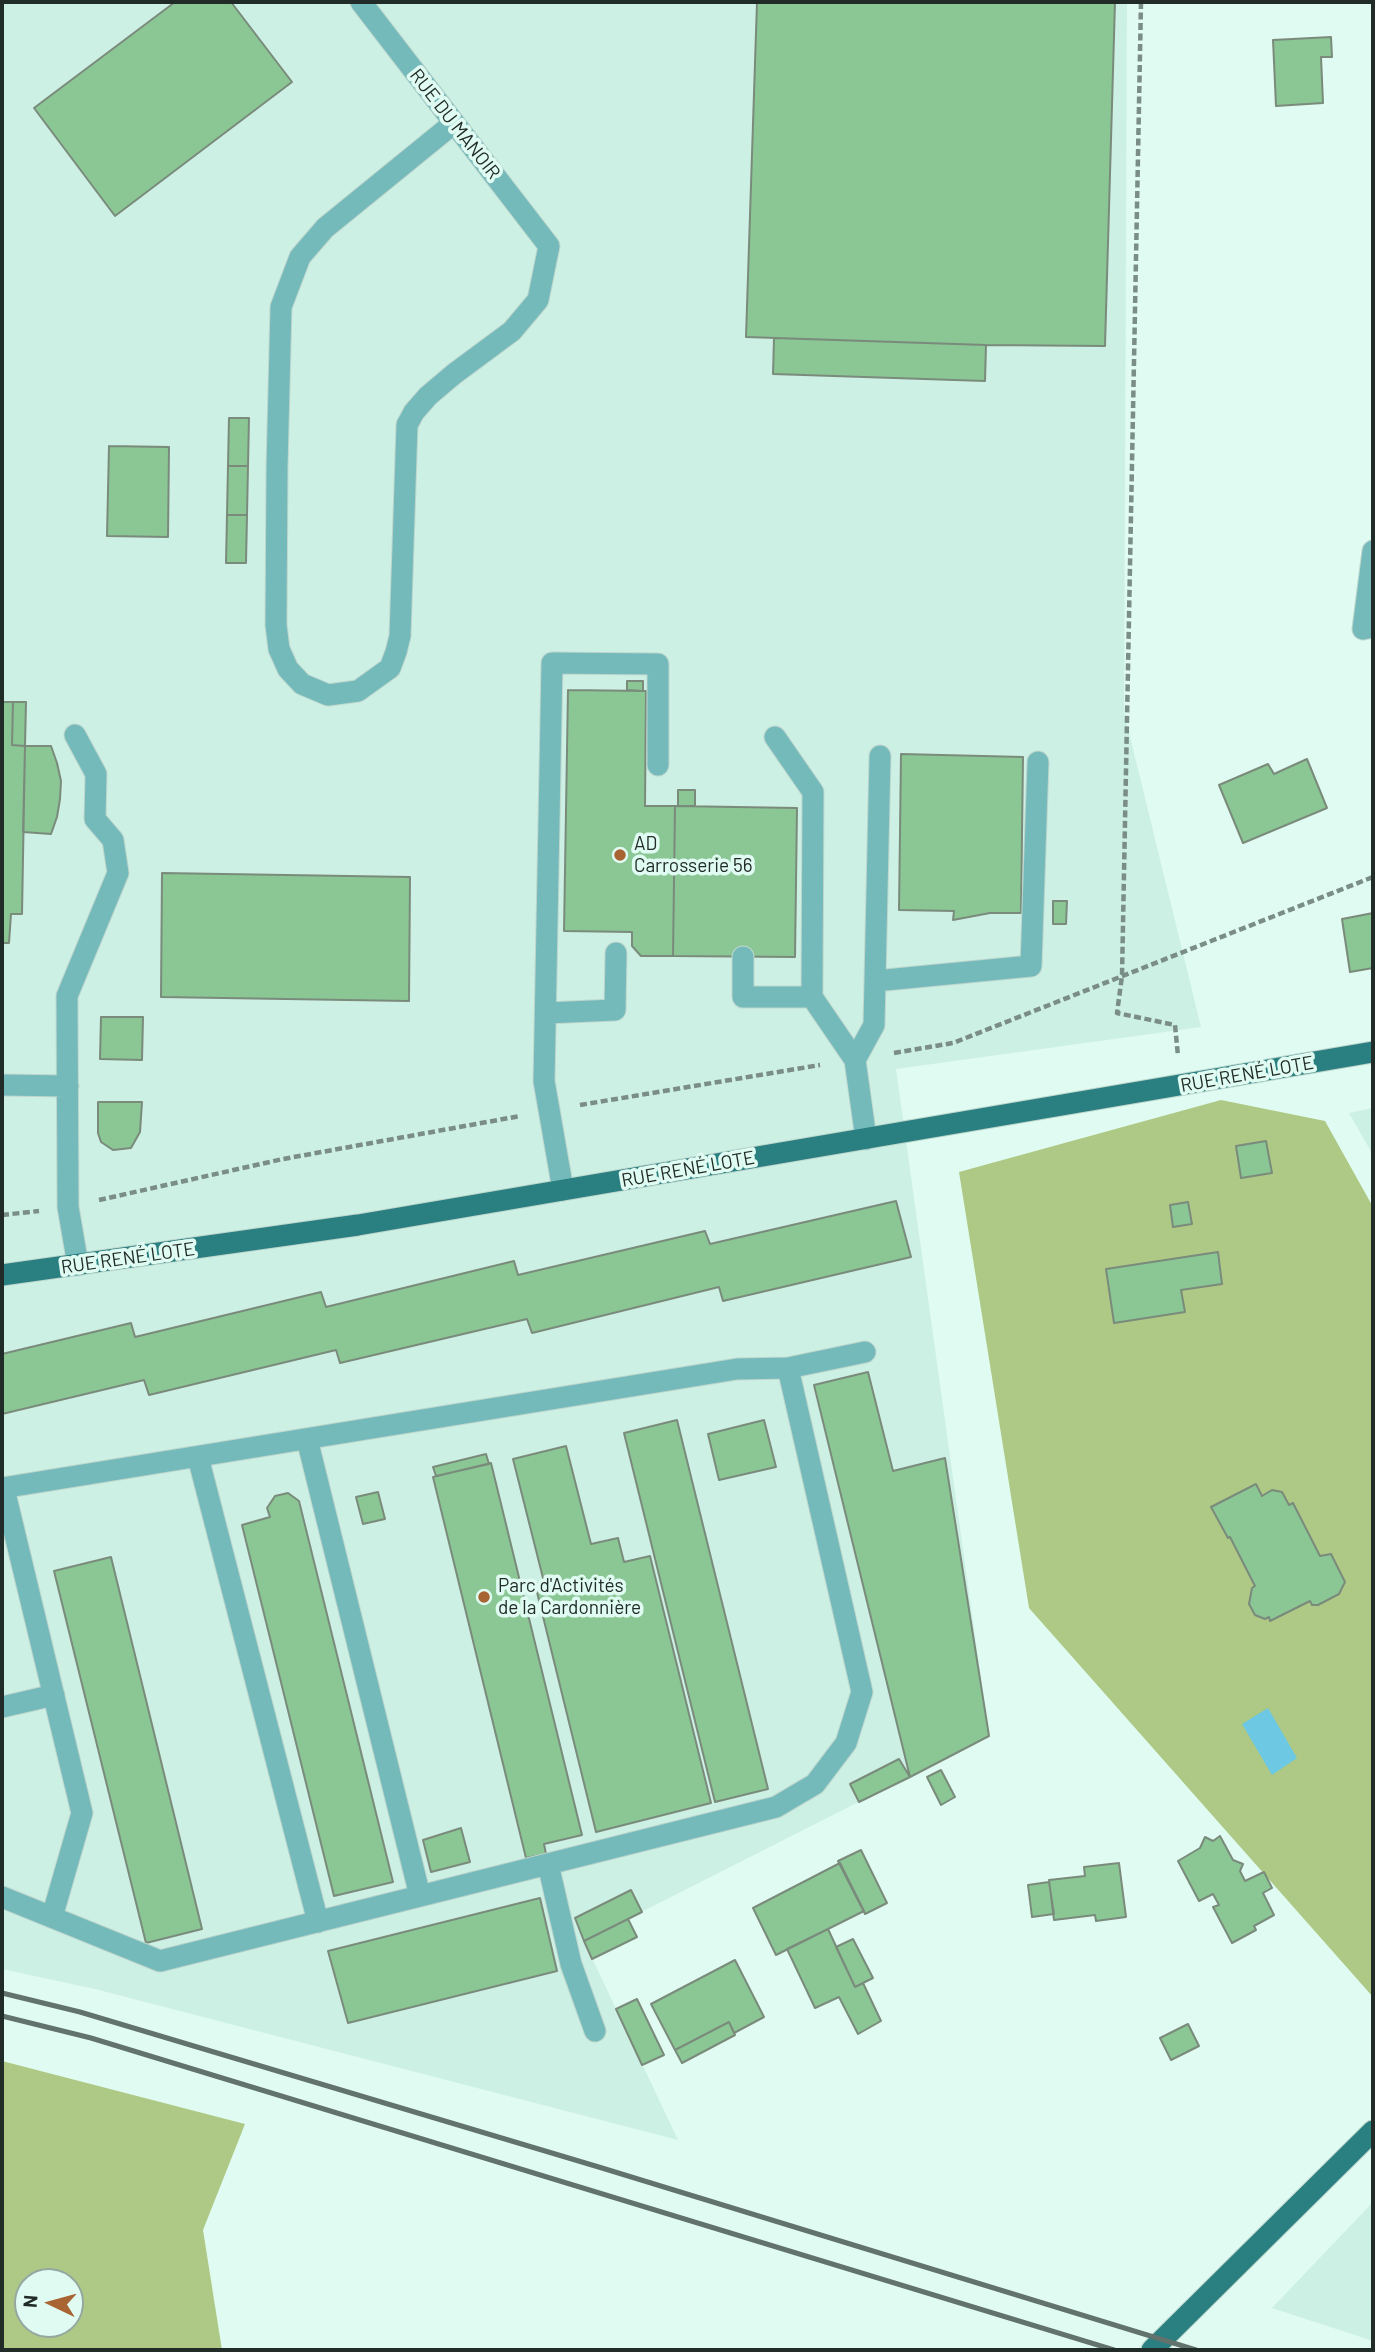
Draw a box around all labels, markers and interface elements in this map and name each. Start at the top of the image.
street label: RUE DU MANOIR [405,64,505,184]
place label: AD Carrosserie 56 [634,833,753,877]
marker: AD Carrosserie 56 [612,847,628,863]
street label: RUE RENÉ LOTE [1179,1051,1315,1097]
street label: RUE RENÉ LOTE [620,1146,756,1192]
street label: RUE RENÉ LOTE [60,1237,196,1279]
place label: Parc d'Activités de la Cardonnière [498,1575,641,1619]
marker: Parc d'Activités de la Cardonnière [476,1589,492,1605]
north arrow [14,2268,84,2338]
text: N [18,2294,42,2309]

